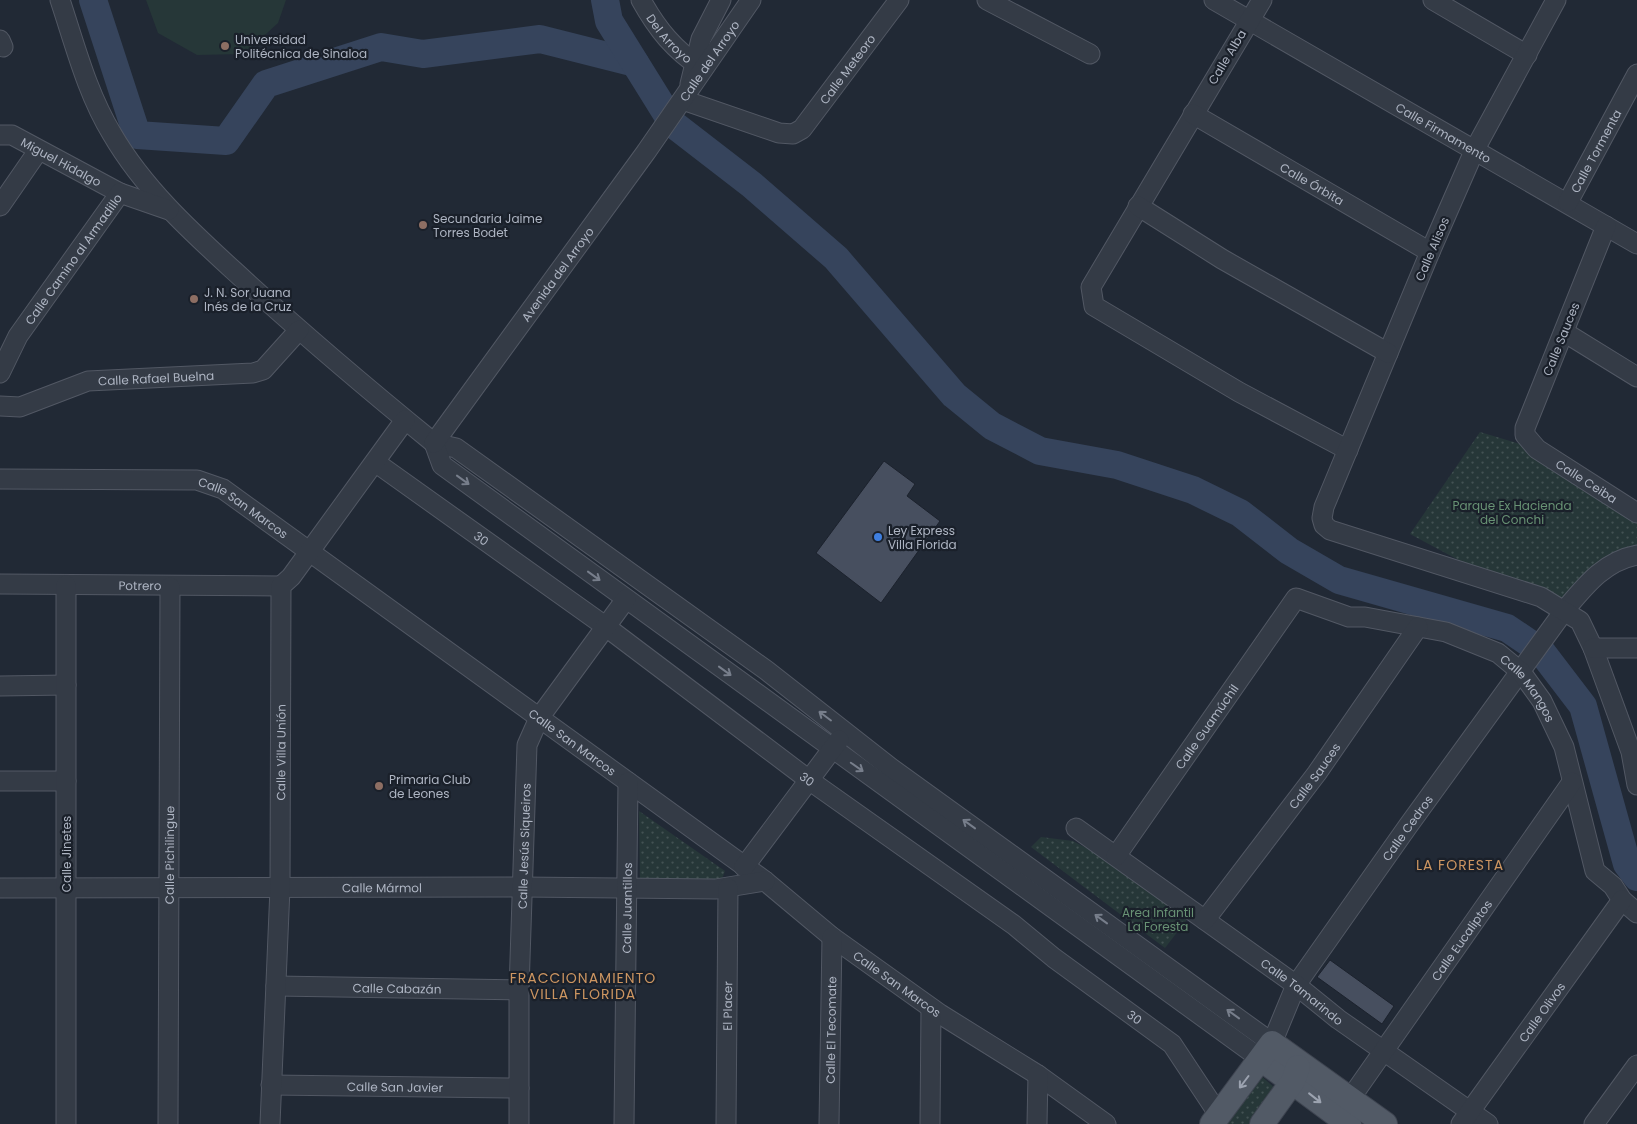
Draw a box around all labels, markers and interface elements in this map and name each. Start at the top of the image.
street label: Del Arroyo [643,10,696,67]
street label: Calle del Arroyo [675,17,743,105]
street label: Calle Alba [1204,26,1250,88]
street label: Calle Meteoro [815,30,879,107]
place label: Universidad Politécnica de Sinaloa [235,31,367,62]
marker: Universidad Politécnica de Sinaloa [219,40,231,52]
street label: Calle Firmamento [1393,98,1495,167]
street label: Calle Tormenta [1566,106,1625,196]
street label: Miguel Hidalgo [18,133,105,190]
street label: Calle Órbita [1277,158,1347,209]
street label: Calle Camino al Armadillo [20,190,126,328]
place label: Secundaria Jaime Torres Bodet [433,210,542,241]
street label: Calle Alisos [1411,214,1453,284]
marker: Secundaria Jaime Torres Bodet [417,219,429,231]
street label: Avenida del Arroyo [517,223,597,325]
place label: J. N. Sor Juana Inés de la Cruz [204,284,291,315]
marker: J. N. Sor Juana Inés de la Cruz [188,293,200,305]
street label: Calle Sauces [1539,300,1583,378]
street label: Calle Rafael Buelna [98,366,215,389]
street label: Calle Ceiba [1553,455,1621,507]
street label: Calle San Marcos [196,473,292,542]
one-way arrow [456,474,469,485]
park label: Parque Ex Hacienda del Conchi [1452,497,1572,528]
place label: Ley Express Villa Florida [888,522,957,553]
street label: 30 [471,527,493,549]
marker: Ley Express Villa Florida [872,531,884,543]
one-way arrow [587,570,600,581]
street label: Potrero [118,576,162,594]
street label: Calle Mangos [1497,650,1559,725]
one-way arrow [718,666,732,676]
street label: Calle Guamúchil [1171,680,1242,772]
street label: Calle Villa Unión [272,704,289,800]
street label: Calle San Marcos [525,704,620,779]
one-way arrow [818,711,832,721]
street label: Calle Sauces [1284,739,1344,812]
one-way arrow [850,762,864,772]
street label: 30 [796,768,818,790]
place label: Primaria Club de Leones [389,771,471,802]
marker: Primaria Club de Leones [373,780,385,792]
street label: Calle Jesús Siqueiros [513,783,534,909]
street label: Calle Cedros [1378,791,1436,864]
street label: Calle Pichilingue [160,806,178,904]
street label: Calle Jinetes [58,816,75,892]
one-way arrow [962,819,976,829]
district label: LA FORESTA [1416,855,1504,875]
street label: Calle Juantillos [617,862,636,954]
street label: Calle Mármol [342,879,422,896]
street label: Calle Eucaliptos [1427,896,1496,984]
park label: Area Infantil La Foresta [1122,904,1194,935]
one-way arrow [1094,914,1108,924]
street label: Calle San Marcos [850,946,945,1021]
street label: Calle Tamarindo [1257,954,1347,1029]
district label: FRACCIONAMIENTO VILLA FLORIDA [510,968,656,1004]
street label: Calle El Tecomate [821,976,840,1084]
street label: Calle Cabazán [352,979,442,997]
street label: Calle Olivos [1514,979,1569,1045]
street label: El Placer [718,981,736,1031]
street label: 30 [1124,1006,1146,1028]
one-way arrow [1226,1009,1240,1019]
one-way arrow [1238,1075,1249,1088]
street label: Calle San Javier [347,1077,444,1096]
one-way arrow [1308,1092,1321,1103]

